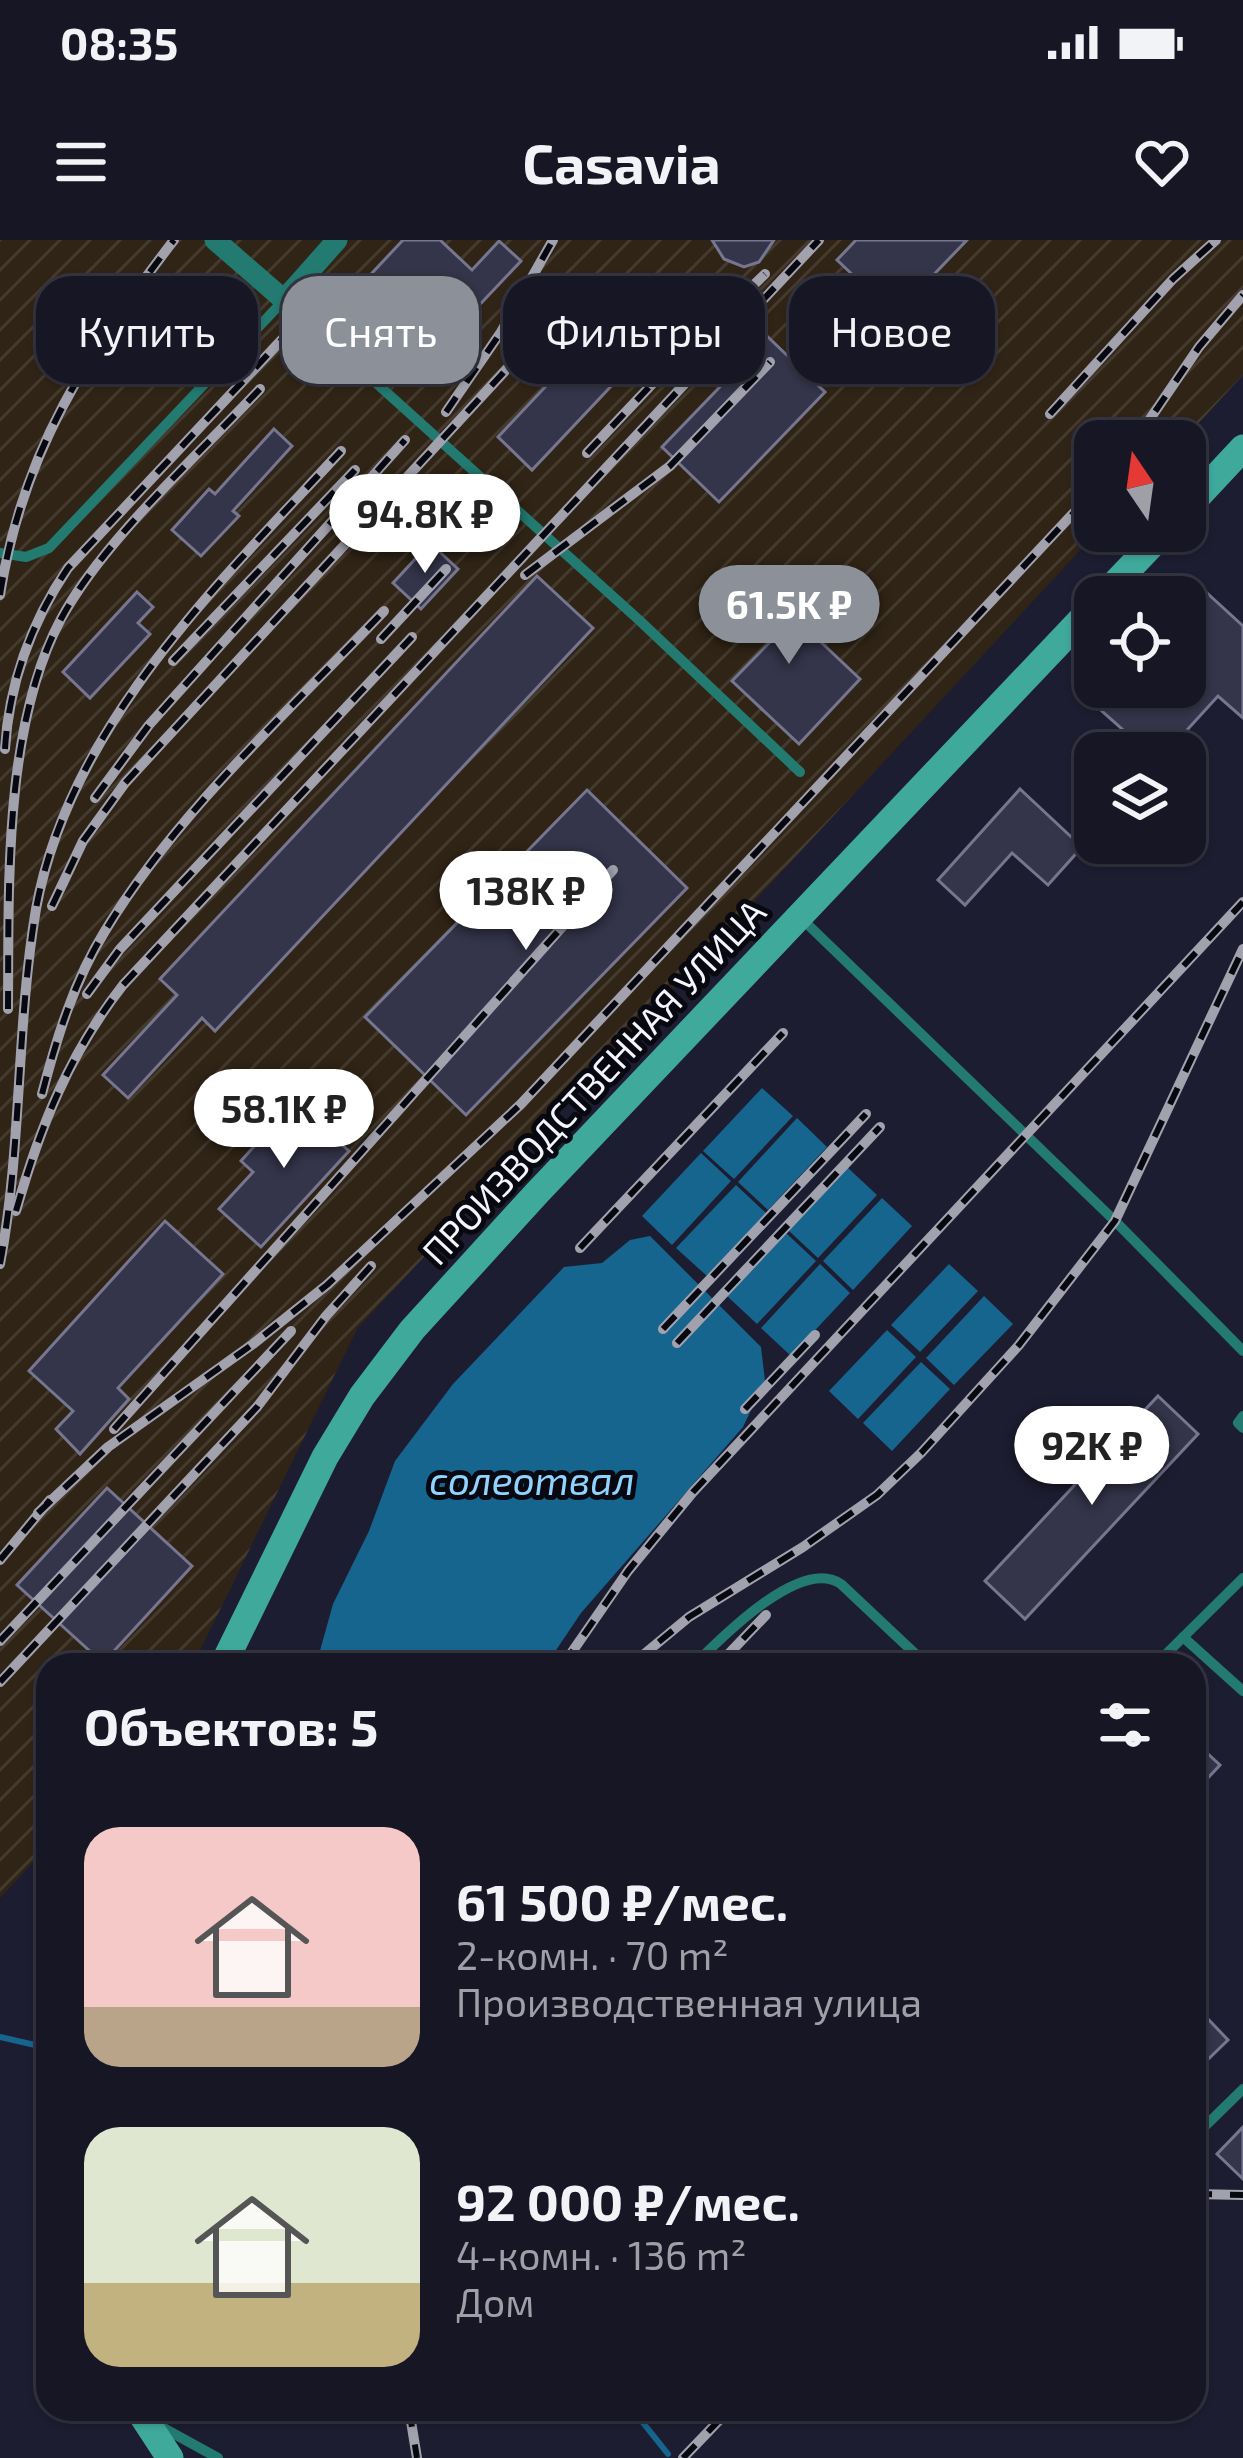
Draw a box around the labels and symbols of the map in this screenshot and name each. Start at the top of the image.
north arrow [1074,420,1206,552]
pin: 94.8K ₽ [314,474,536,576]
pin: 61.5K ₽ [678,565,900,667]
pin: 138K ₽ [428,851,624,953]
street label: ПРОИЗВОДСТВЕННАЯ УЛИЦА [412,889,774,1272]
pin: 58.1K ₽ [173,1069,395,1171]
pin: 92K ₽ [1008,1406,1176,1508]
water label: солеотвал [429,1456,635,1503]

